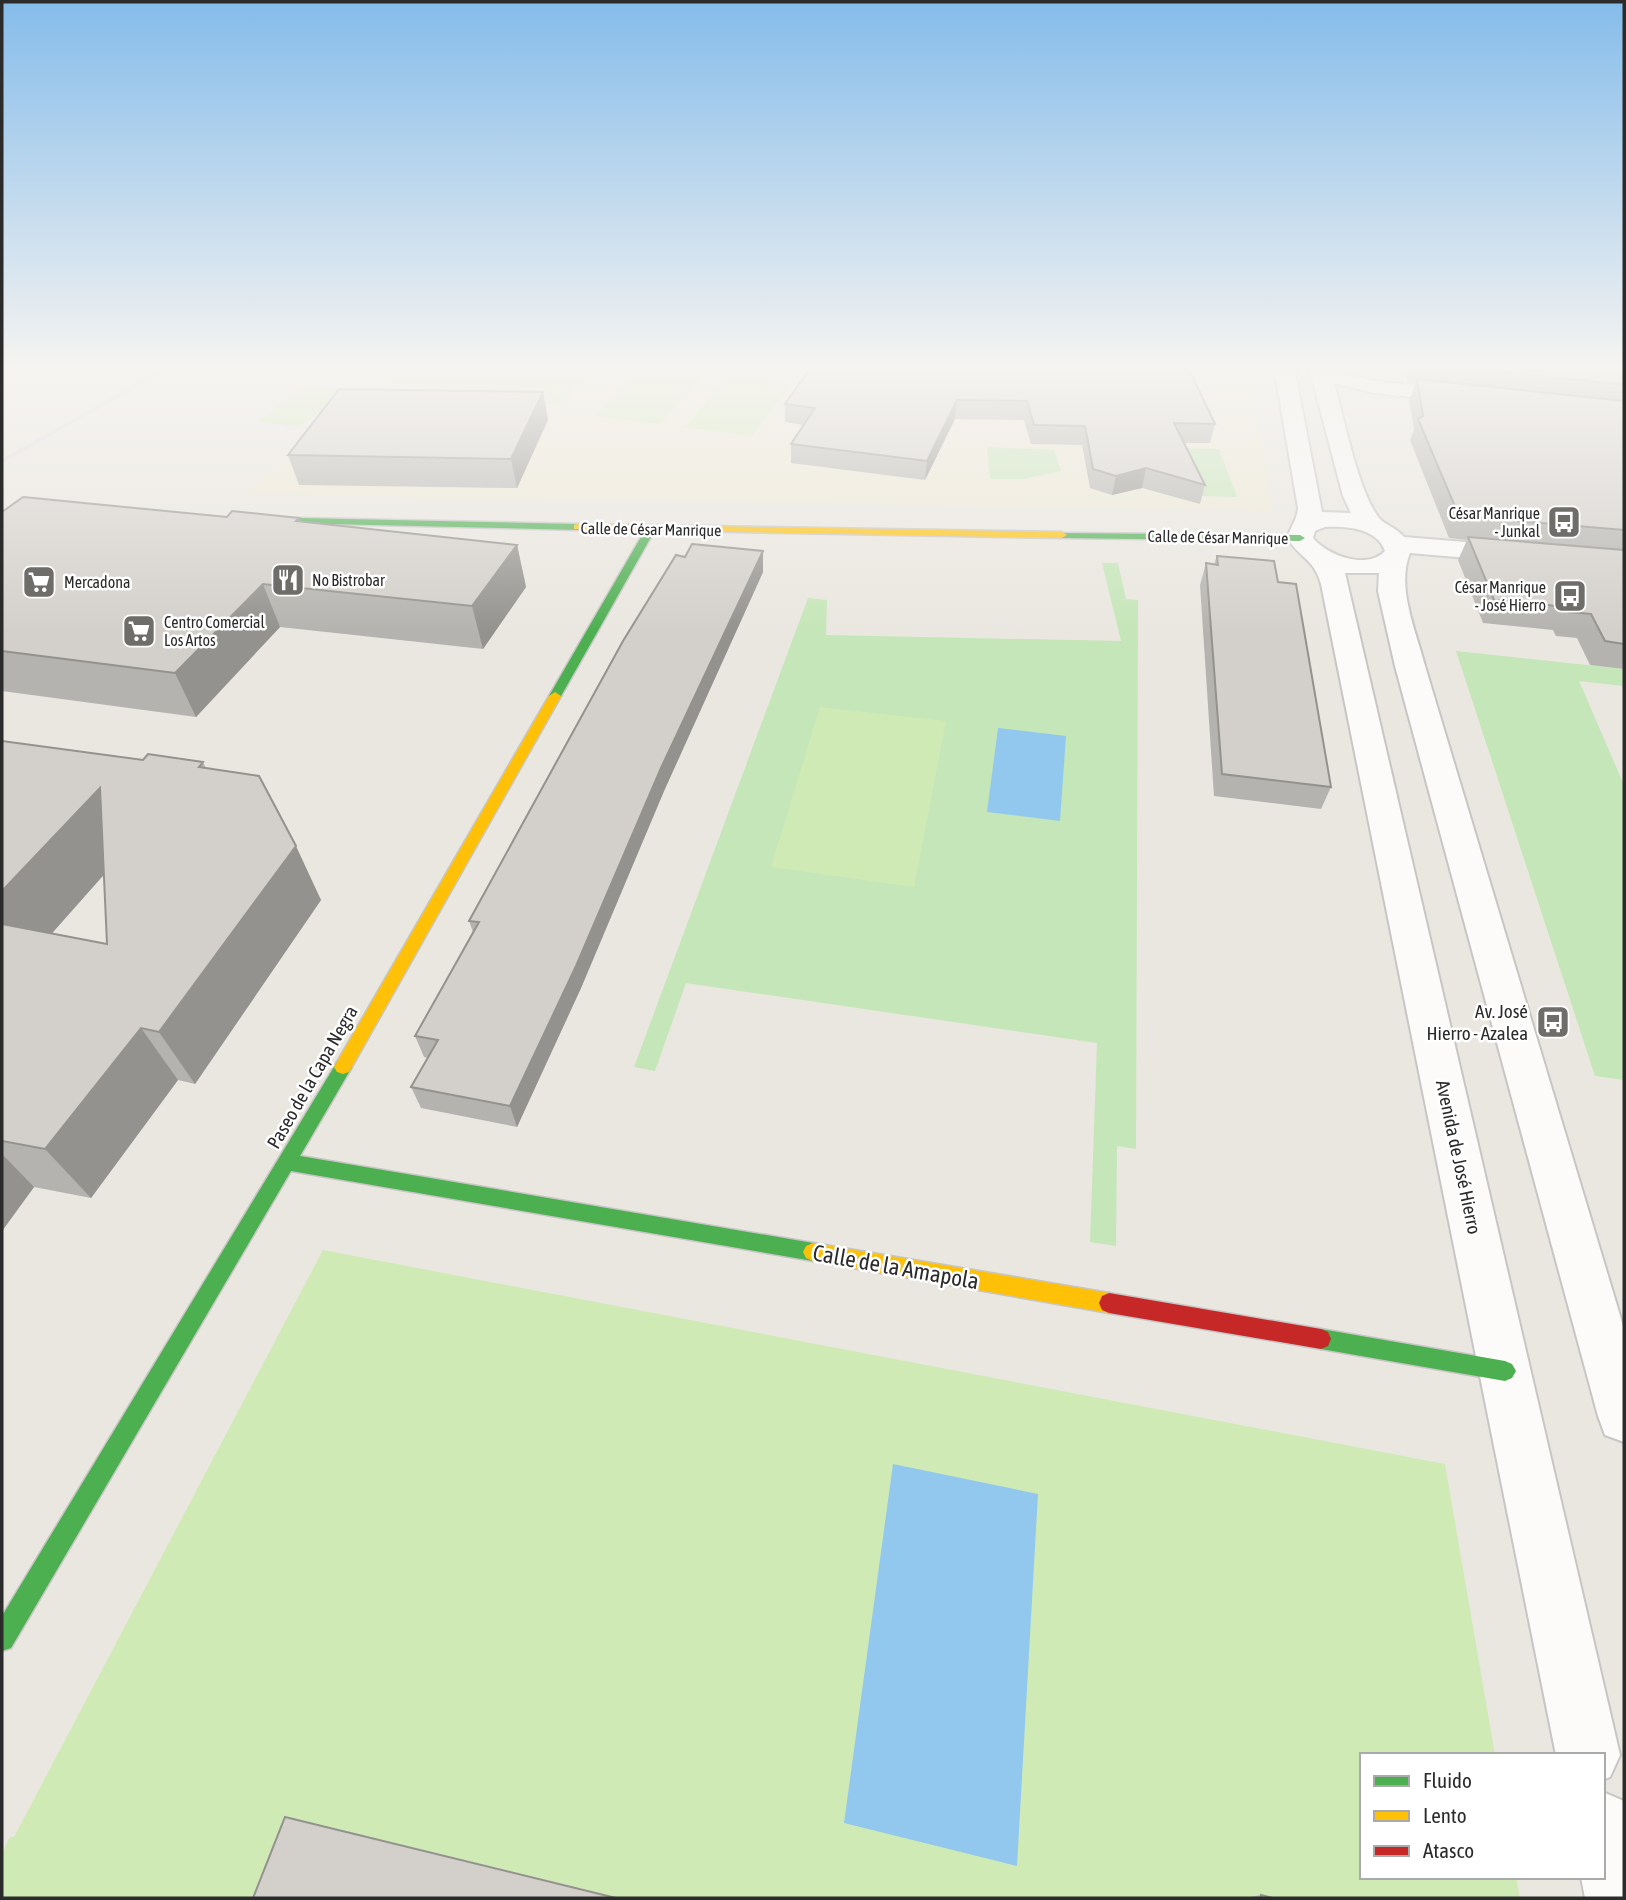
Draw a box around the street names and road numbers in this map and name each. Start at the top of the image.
street label: Calle de César Manrique [580,519,722,540]
street label: Calle de César Manrique [1147,527,1289,548]
street label: Paseo de la Capa Negra [262,1002,362,1152]
street label: Avenida de José Hierro [1432,1078,1486,1236]
street label: Calle de la Amapola [811,1240,981,1294]

